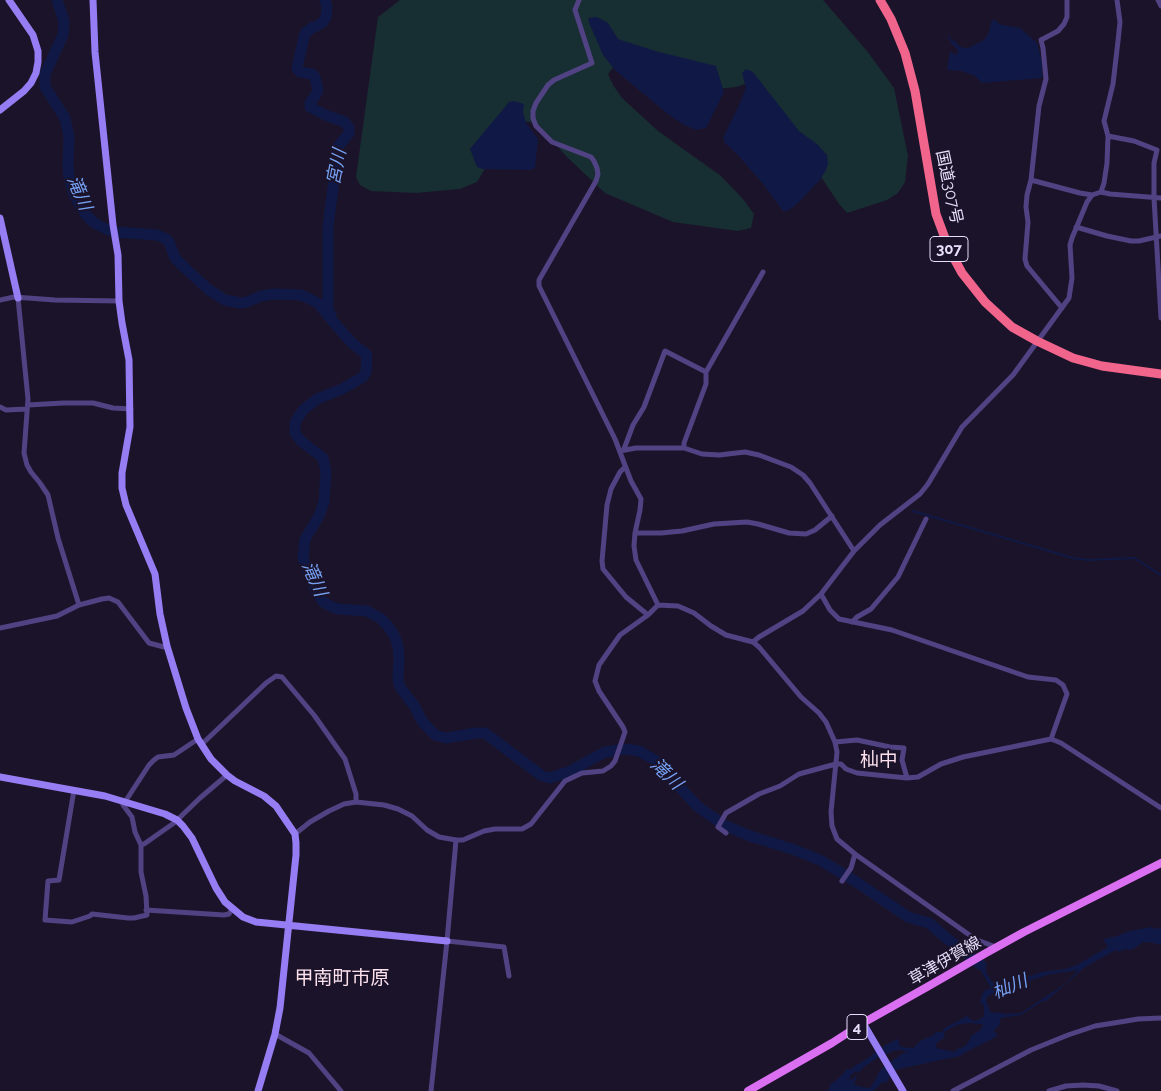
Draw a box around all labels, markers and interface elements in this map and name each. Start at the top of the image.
water label: 宮川 [323,147,351,187]
street label: 国道307号 [932,148,966,226]
water label: 滝川 [62,172,96,214]
road number: 307 [930,236,968,262]
water label: 滝川 [297,558,331,600]
district label: 杣中 [860,749,898,771]
water label: 滝川 [646,754,686,794]
street label: 草津伊賀線 [906,933,984,989]
district label: 甲南町市原 [295,967,389,989]
water label: 杣川 [989,970,1031,1004]
road number: 4 [847,1014,867,1040]

